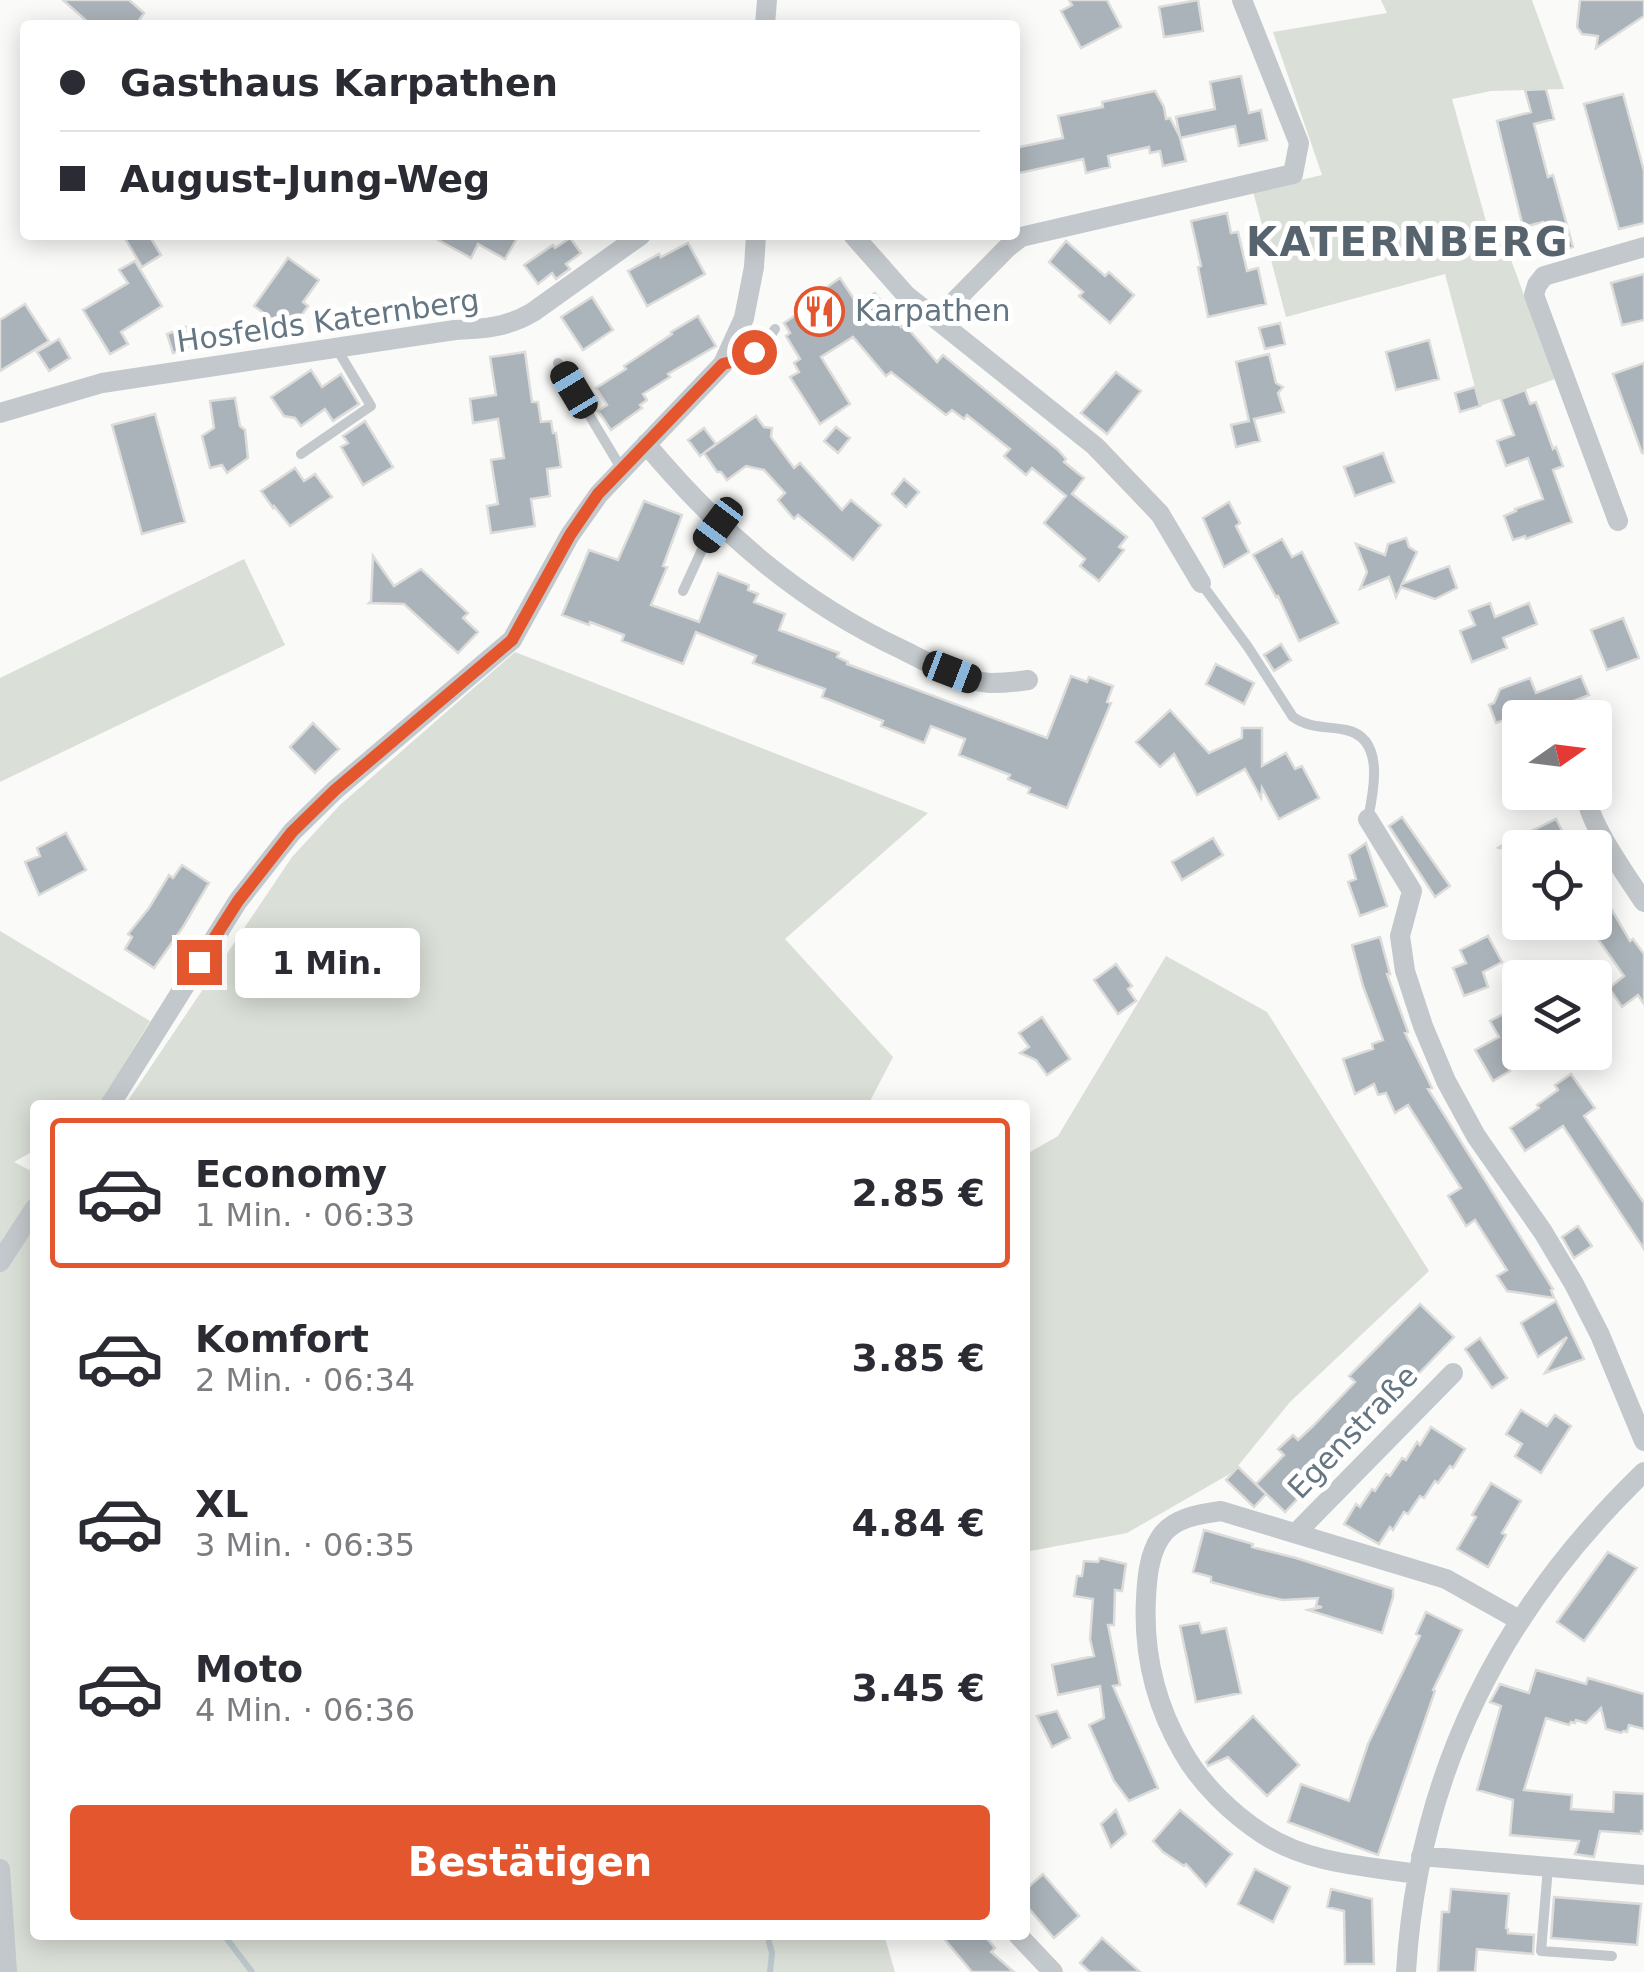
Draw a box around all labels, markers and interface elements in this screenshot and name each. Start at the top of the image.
text: Gasthaus Karpathen [120,61,558,105]
text: August-Jung-Weg [120,157,490,201]
district label: KATERNBERG [1246,219,1570,265]
street label: Hosfelds Katernberg [174,282,481,359]
restaurant icon: Karpathen [794,285,846,337]
place label: Karpathen [855,293,1011,328]
route start [732,330,777,375]
car [546,357,602,423]
car [688,492,748,558]
car [919,647,985,697]
north arrow [1502,700,1612,810]
map controls [1502,700,1612,1070]
button: locate [1502,830,1612,940]
callout: 1 Min. [234,927,419,997]
route end [177,940,222,985]
text: 1 Min. [272,944,383,982]
button: layers [1502,960,1612,1070]
icon: car [75,1148,165,1238]
text: Economy [195,1152,387,1196]
text: 2.85 € [852,1171,985,1215]
text: 1 Min. · 06:33 [195,1196,415,1234]
icon: car [75,1313,165,1403]
text: Komfort [195,1317,369,1361]
text: 3.85 € [852,1336,985,1380]
street label: Egenstraße [1281,1358,1425,1505]
text: 2 Min. · 06:34 [195,1361,415,1399]
icon: car [75,1478,165,1568]
text: XL [195,1482,249,1526]
text: 4.84 € [852,1501,985,1545]
text: 3 Min. · 06:35 [195,1526,415,1564]
icon: car [75,1643,165,1733]
text: Moto [195,1647,303,1691]
text: 3.45 € [852,1666,985,1710]
text: 4 Min. · 06:36 [195,1691,415,1729]
button: Bestätigen [70,1805,990,1920]

